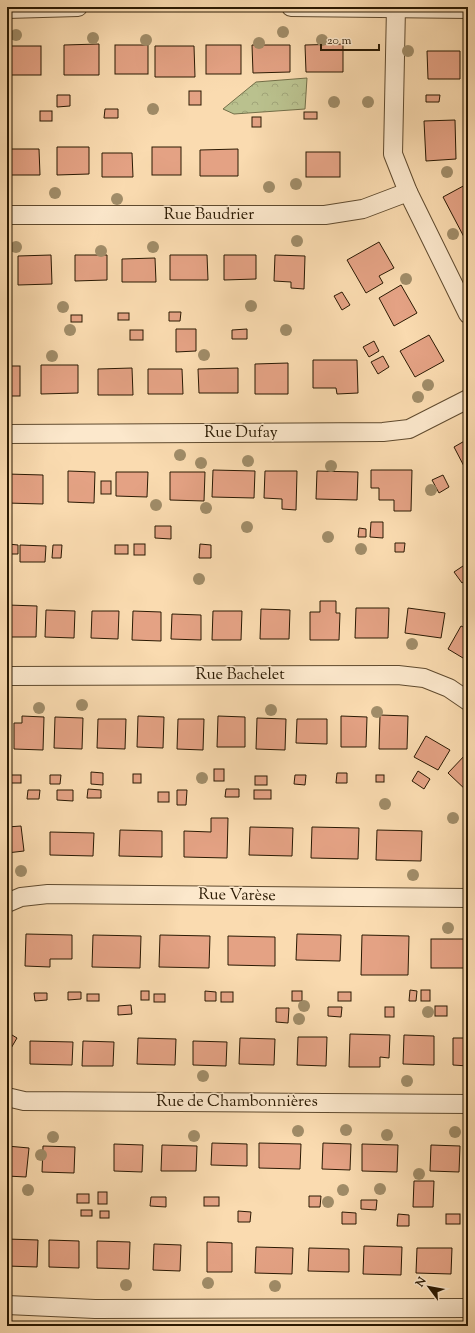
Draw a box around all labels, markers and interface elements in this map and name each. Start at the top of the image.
scale bar [321,26,379,52]
text: 20 m [327,32,352,50]
street label: Rue Baudrier [164,204,254,227]
street label: Rue Dufay [204,422,278,445]
street label: Rue Bachelet [195,664,285,687]
street label: Rue Varèse [198,884,276,908]
street label: Rue de Chambonnières [156,1091,318,1114]
north arrow [409,1267,449,1307]
text: N [412,1274,431,1291]

